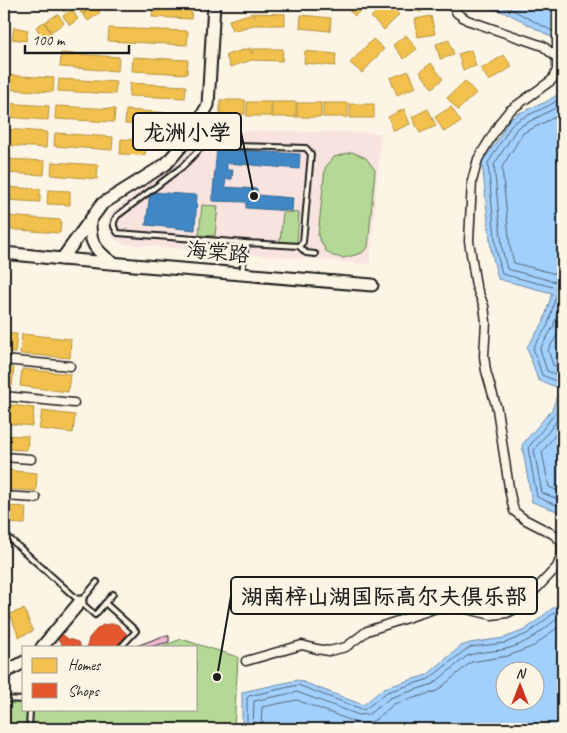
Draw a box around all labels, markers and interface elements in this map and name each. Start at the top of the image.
scale bar [25,22,129,54]
text: 100 m [32,31,66,50]
callout: 龙洲小学 [133,113,241,150]
text: 龙洲小学 [143,119,231,147]
street label: 海棠路 [185,236,251,268]
callout: 湖南梓山湖国际高尔夫俱乐部 [231,577,537,614]
text: 湖南梓山湖国际高尔夫俱乐部 [241,583,527,611]
legend [22,646,198,710]
text: Homes [68,656,102,675]
north arrow [494,660,544,710]
text: N [516,665,527,682]
text: Shops [68,682,101,701]

